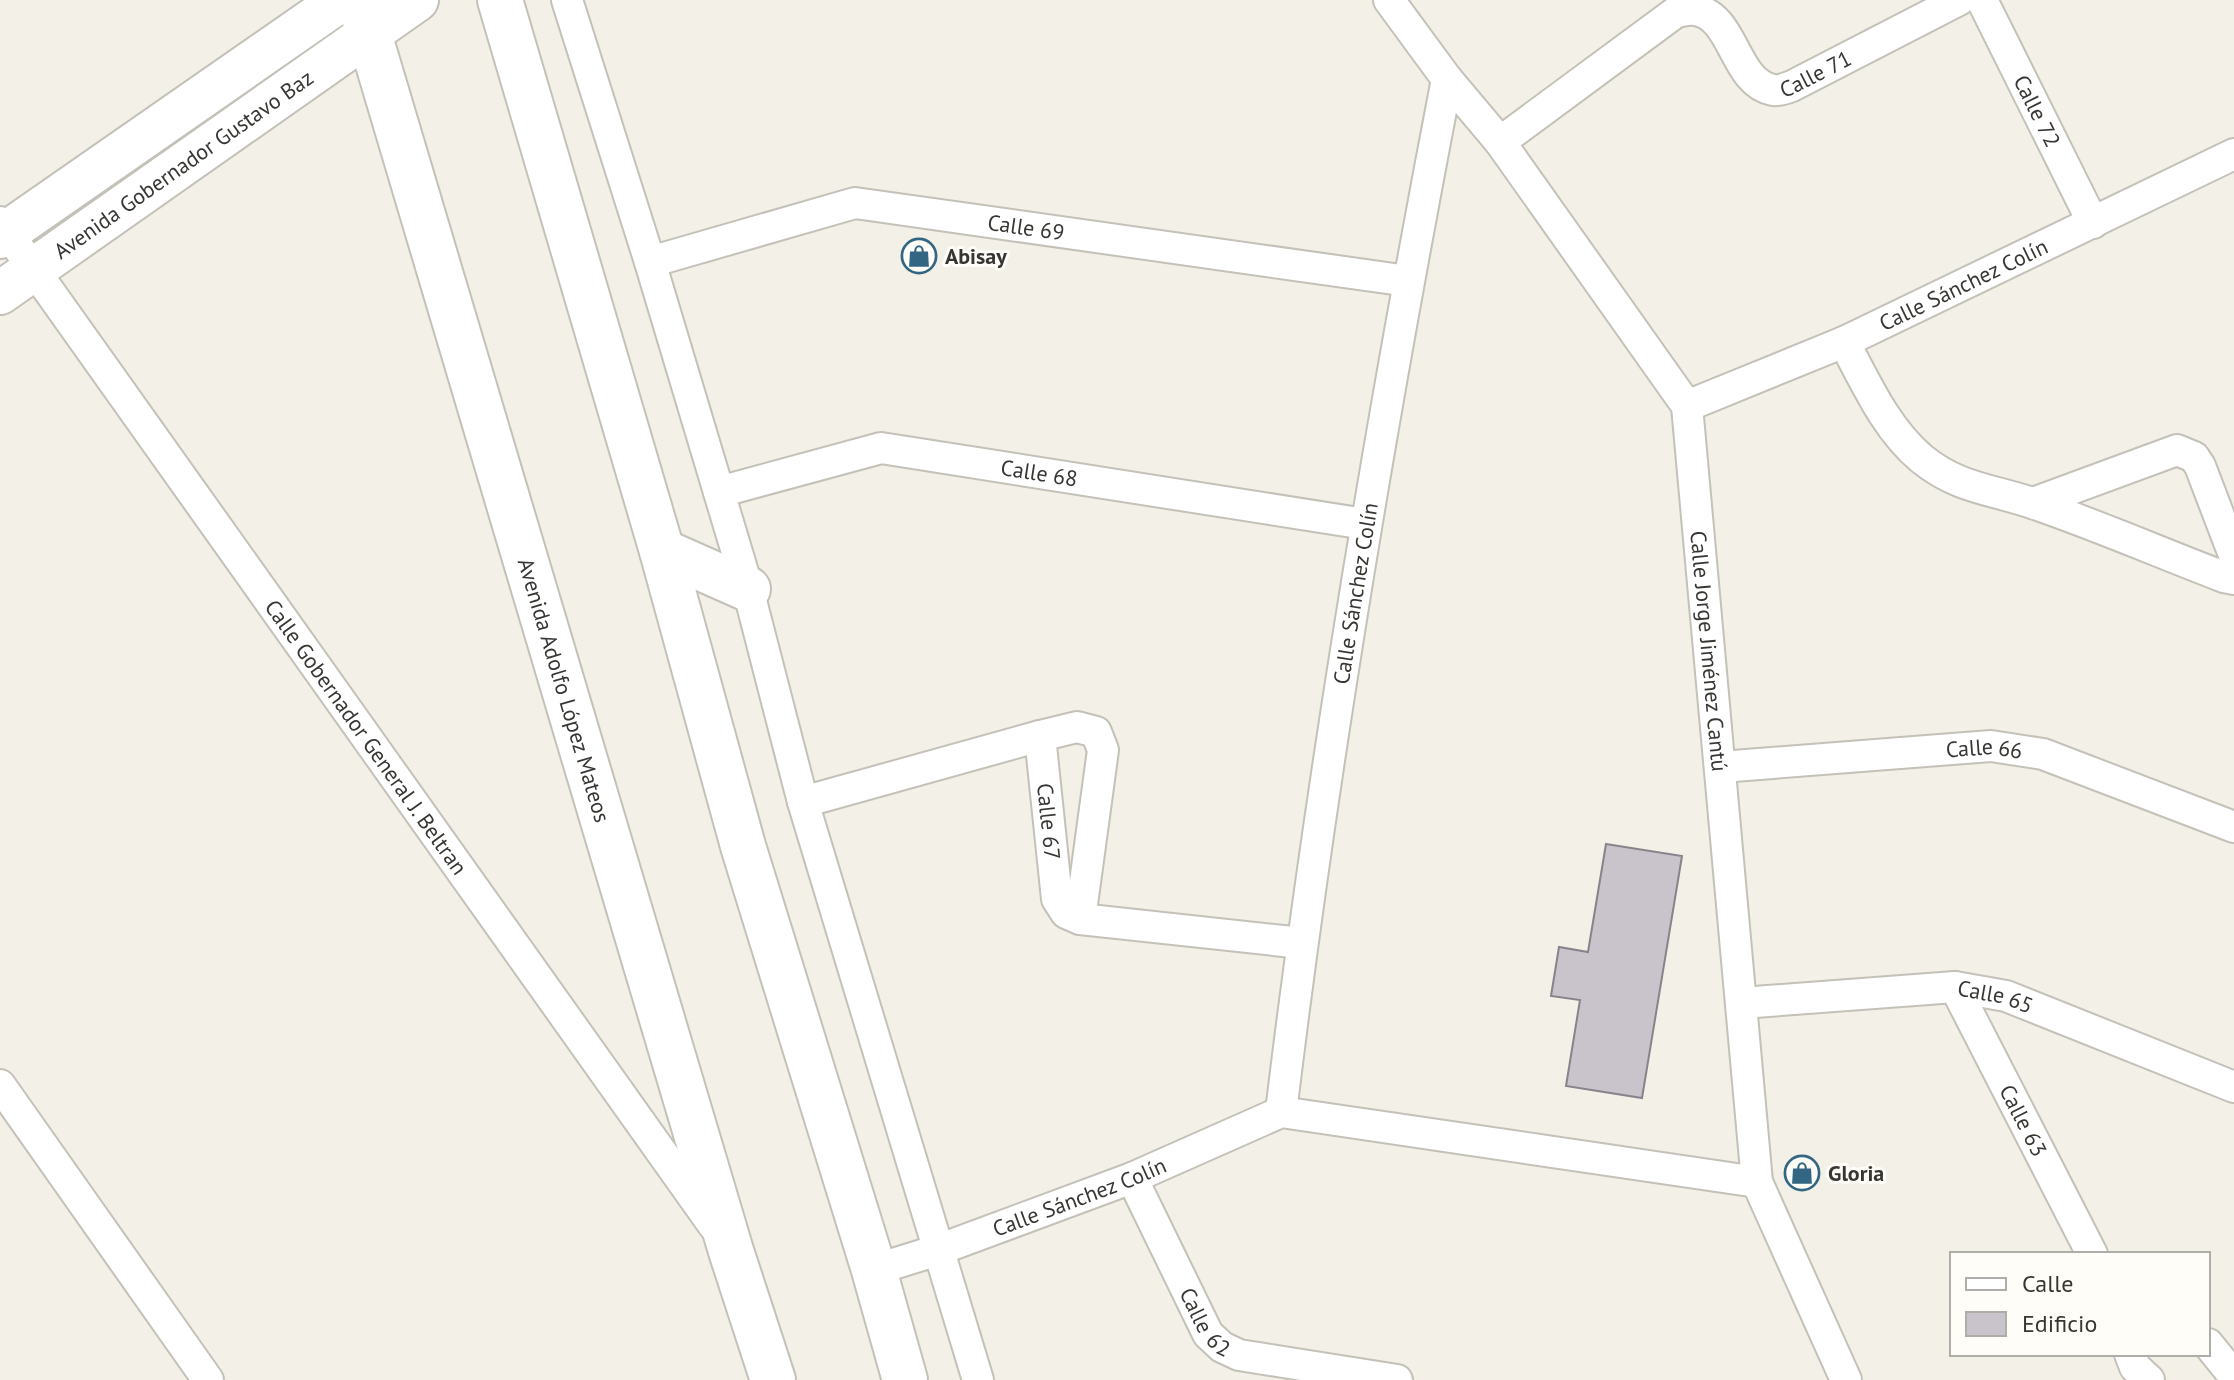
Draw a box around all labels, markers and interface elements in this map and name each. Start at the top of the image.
street label: Calle 71 [1776,44,1856,103]
street label: Avenida Gobernador Gustavo Baz [48,63,318,265]
street label: Calle 72 [2008,70,2067,152]
street label: Calle 69 [986,208,1066,246]
street label: Calle Sánchez Colín [1875,232,2052,337]
shop icon: Abisay [900,237,938,275]
place label: Abisay [945,242,1007,270]
street label: Calle 68 [999,453,1079,493]
street label: Calle Sánchez Colín [1327,500,1384,686]
street label: Calle Jorge Jiménez Cantú [1684,530,1734,773]
street label: Avenida Adolfo López Mateos [512,555,617,826]
street label: Calle Gobernador General J. Beltran [259,594,474,880]
street label: Calle 66 [1945,732,2024,765]
street label: Calle 67 [1031,782,1067,861]
street label: Calle 65 [1955,974,2037,1019]
street label: Calle 63 [1993,1080,2054,1161]
street label: Calle Sánchez Colín [989,1151,1170,1243]
shop icon: Gloria [1783,1154,1821,1192]
place label: Gloria [1828,1159,1884,1187]
legend [1950,1252,2210,1356]
text: Calle [2022,1268,2073,1299]
street label: Calle 62 [1173,1283,1235,1363]
text: Edificio [2022,1308,2097,1339]

